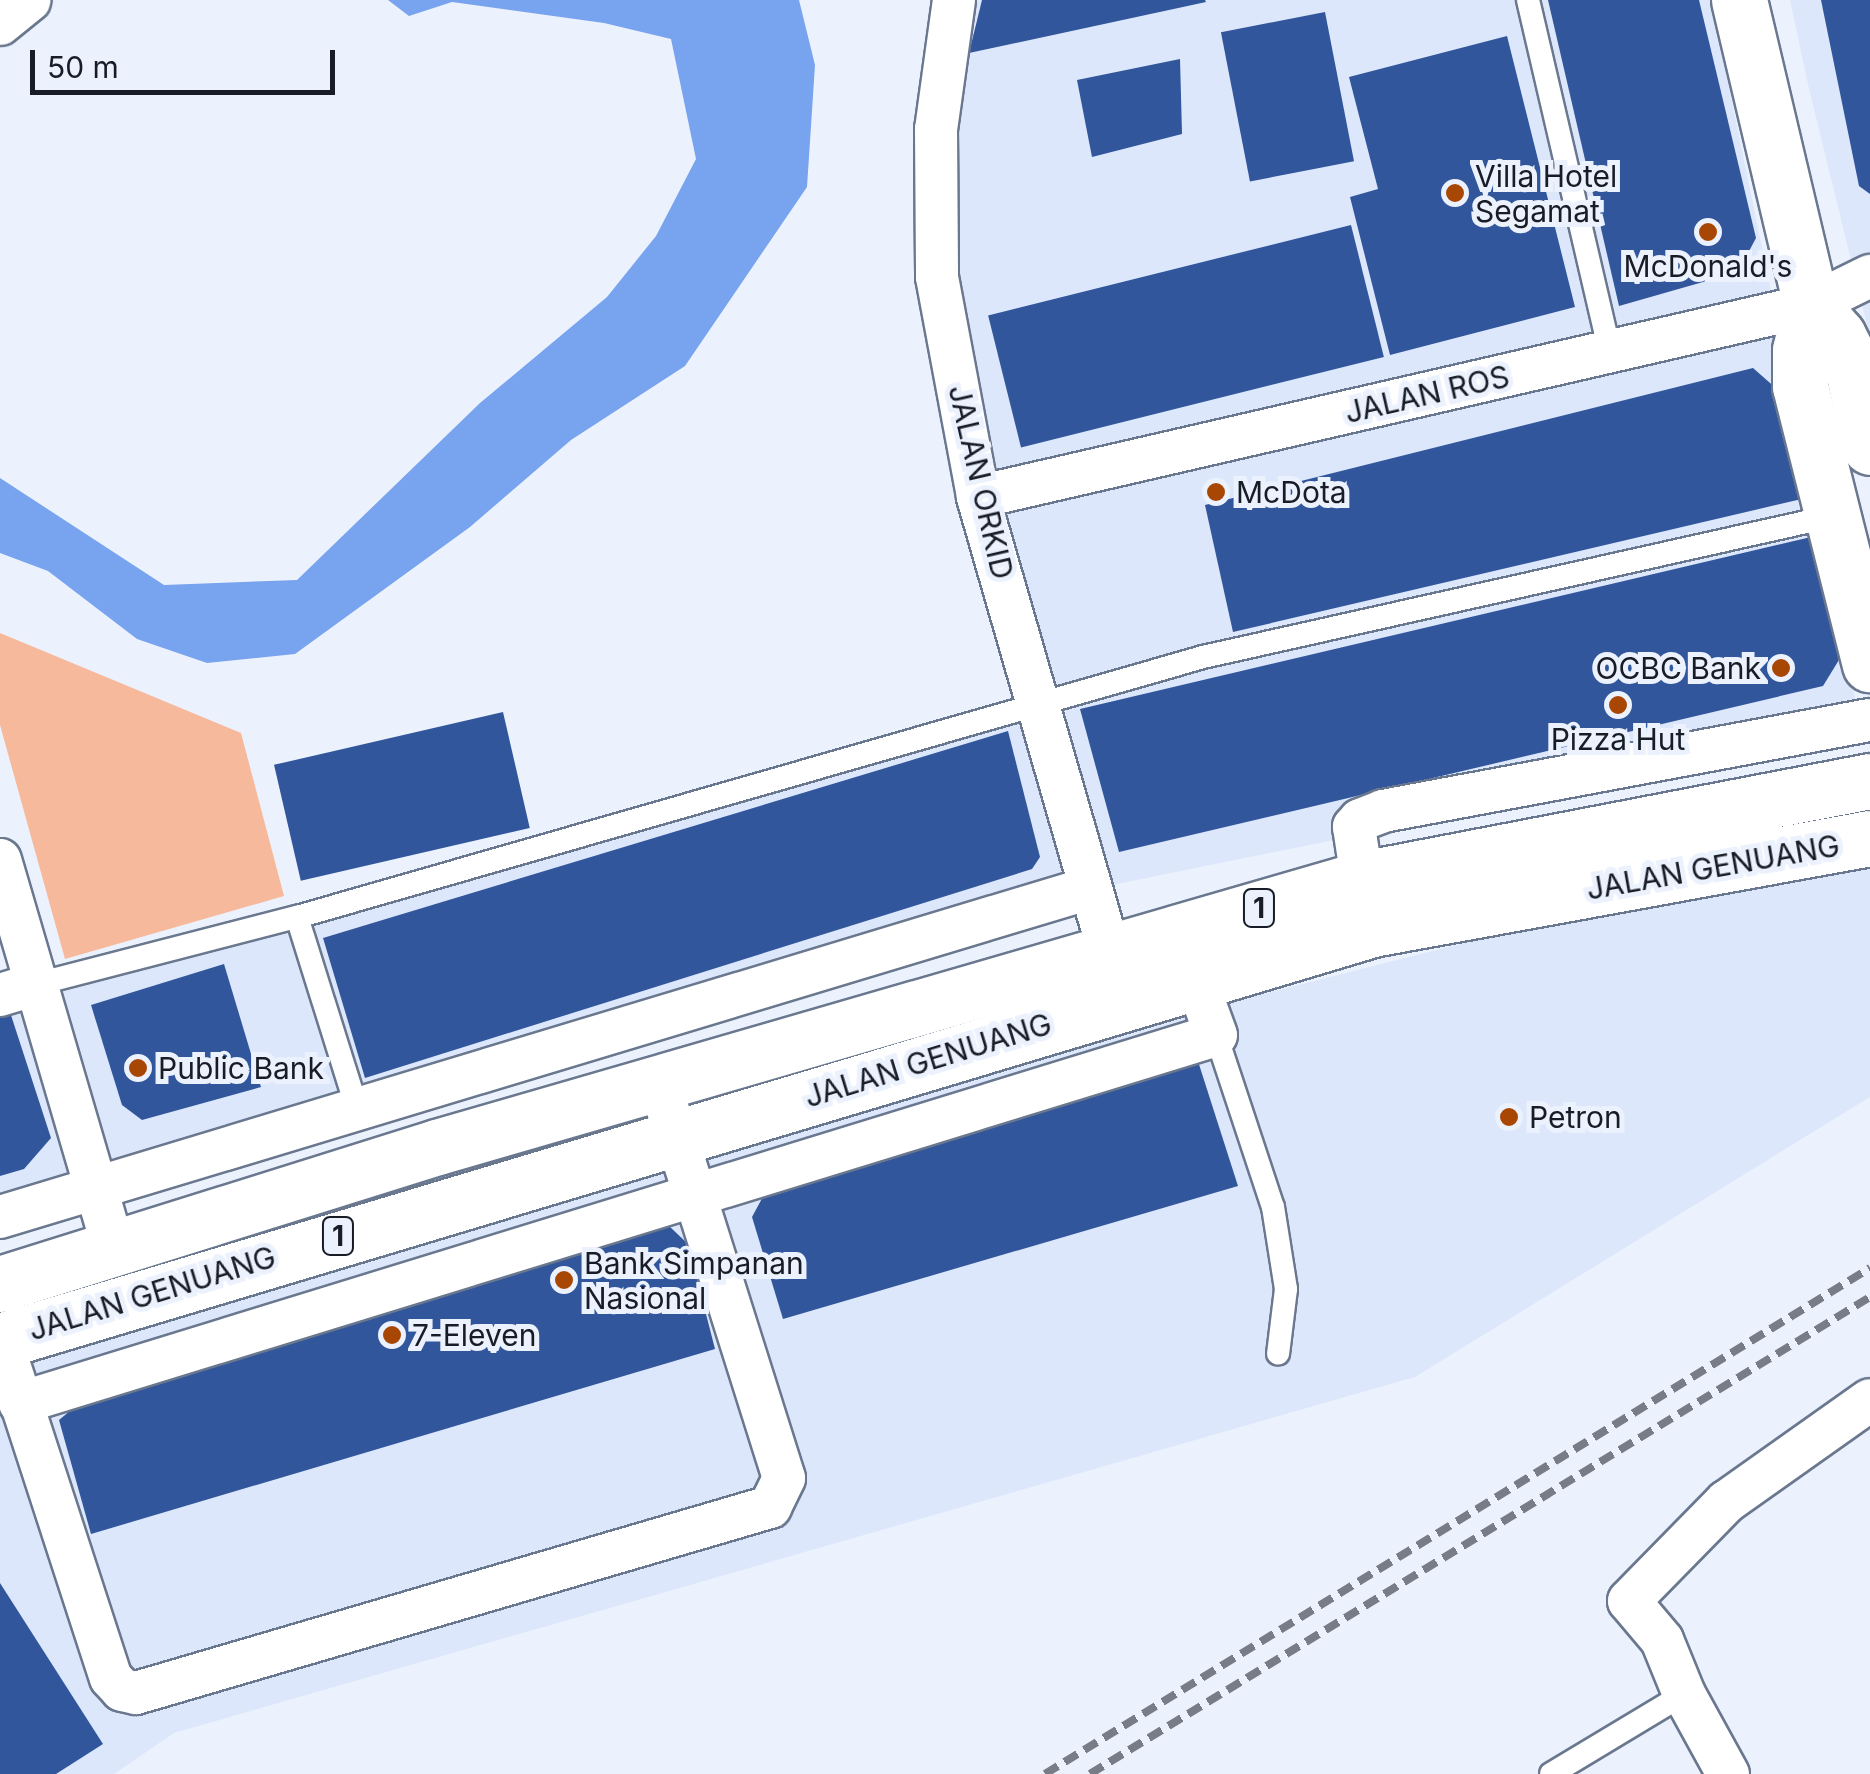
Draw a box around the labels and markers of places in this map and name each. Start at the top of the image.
place label: Villa Hotel Segamat [1475,158,1617,228]
marker: Villa Hotel Segamat [1444,182,1466,204]
marker: McDonald's [1697,221,1719,243]
place label: McDonald's [1624,248,1792,284]
place label: McDota [1236,474,1347,510]
marker: McDota [1205,481,1227,503]
place label: OCBC Bank [1596,650,1761,686]
marker: OCBC Bank [1770,657,1792,679]
marker: Pizza Hut [1607,694,1629,716]
place label: Pizza Hut [1551,721,1685,757]
place label: Public Bank [158,1050,324,1086]
marker: Public Bank [127,1057,149,1079]
place label: Petron [1529,1099,1622,1135]
marker: Petron [1498,1106,1520,1128]
place label: Bank Simpanan Nasional [584,1245,804,1316]
marker: Bank Simpanan Nasional [553,1269,575,1291]
place label: 7-Eleven [412,1317,536,1353]
marker: 7-Eleven [381,1324,403,1346]

